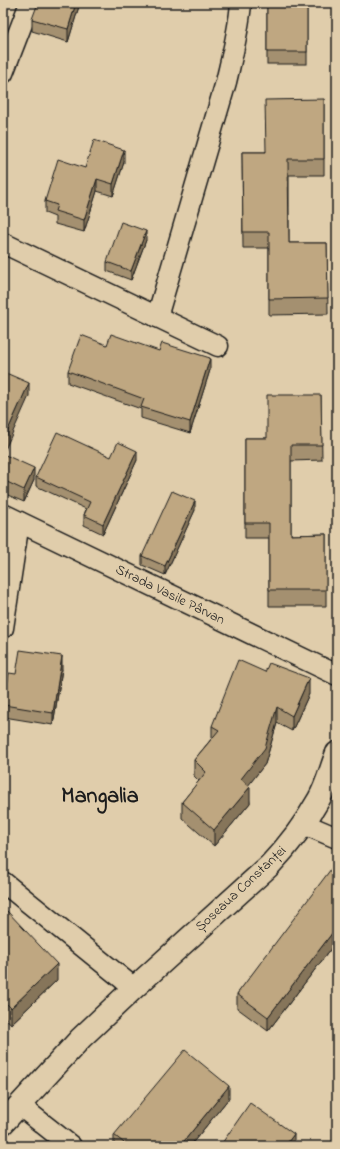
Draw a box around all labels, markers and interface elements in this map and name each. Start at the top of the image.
street label: Strada Vasile Pârvan [112,559,228,631]
district label: Mangalia [61,781,139,814]
street label: Șoseaua Constanței [191,841,291,937]

